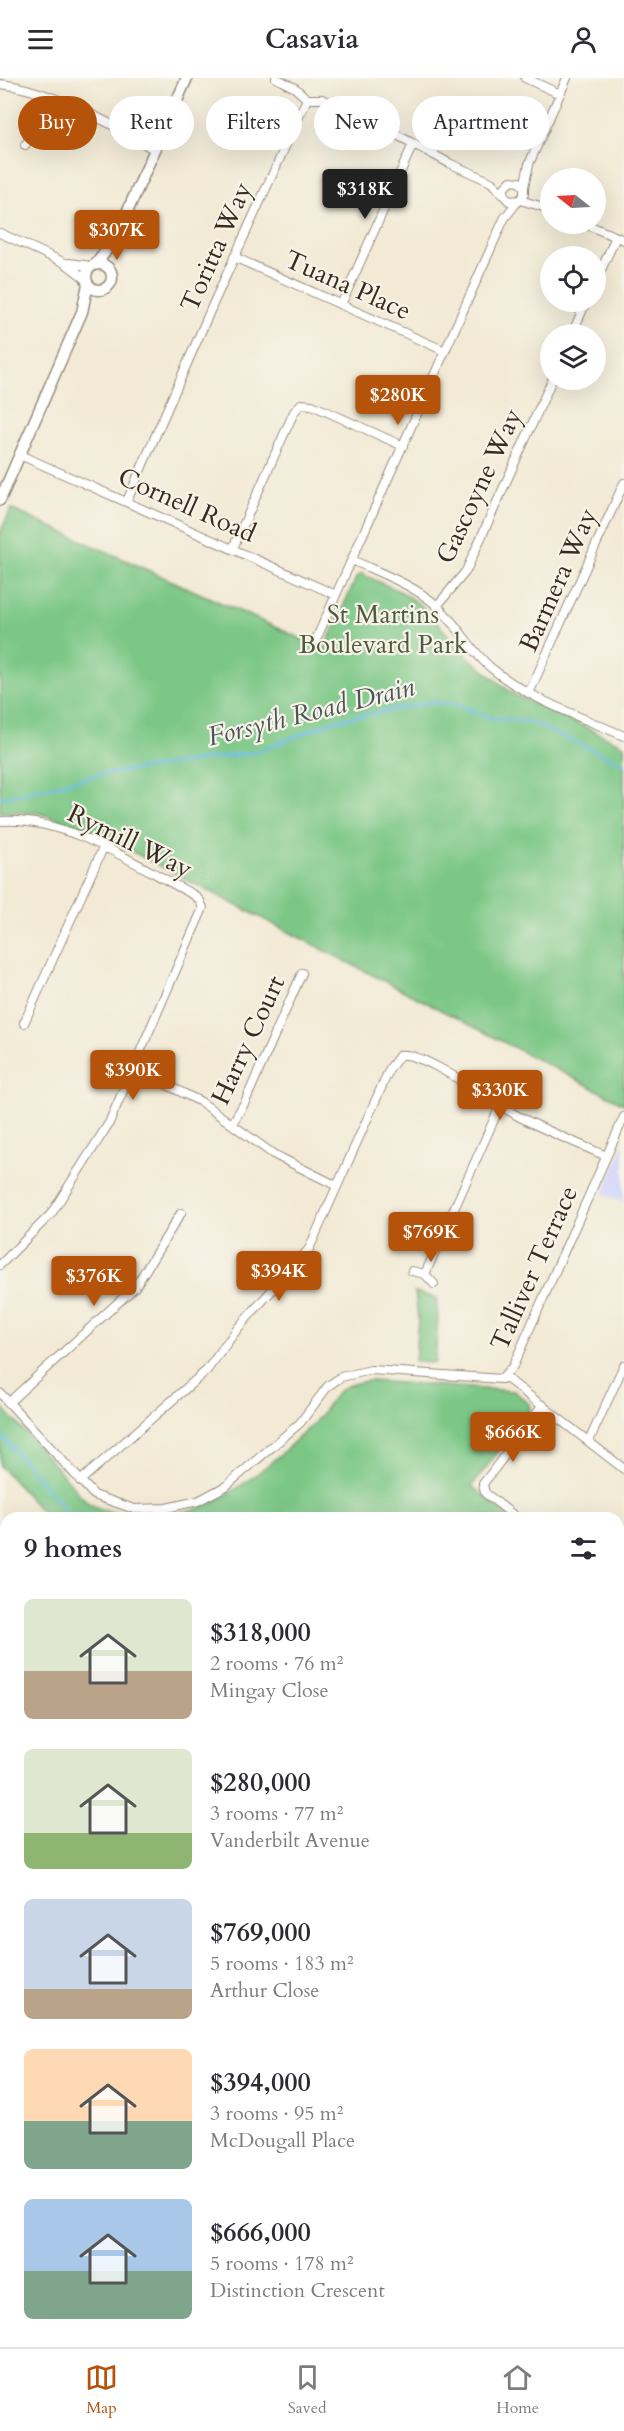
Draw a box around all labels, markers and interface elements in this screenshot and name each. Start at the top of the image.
text: Casavia [265,21,359,58]
icon: menu [24,23,57,56]
icon: person [567,23,600,56]
chip: Buy [18,96,97,150]
chip: Rent [109,96,194,150]
chip: Filters [206,96,302,150]
chip: New [314,96,400,150]
chip: Apartment [412,96,549,150]
north arrow [540,168,606,234]
map controls [540,168,606,390]
pin: $318K [323,169,407,220]
text: $318K [336,175,394,202]
street label: Toritta Way [172,176,260,317]
pin: $307K [75,210,159,261]
text: $307K [88,216,146,243]
street label: Tuana Place [279,242,417,328]
button: locate [540,246,606,312]
button: layers [540,324,606,390]
pin: $280K [356,375,440,426]
text: $280K [369,381,427,408]
street label: Gascoyne Way [428,403,530,569]
street label: Cornell Road [113,459,262,551]
street label: Barmera Way [511,502,605,657]
park label: St Martins Boulevard Park [298,597,468,662]
water label: Forsyth Road Drain [204,668,418,756]
street label: Rymill Way [62,796,199,886]
street label: Harry Court [203,970,293,1110]
pin: $390K [91,1050,175,1101]
text: $390K [104,1056,162,1083]
pin: $330K [458,1070,542,1121]
text: $330K [471,1076,529,1103]
street label: Talliver Terrace [482,1180,586,1356]
pin: $769K [389,1212,473,1263]
text: $769K [402,1218,460,1245]
pin: $394K [237,1251,321,1302]
pin: $376K [52,1256,136,1307]
text: $394K [250,1257,308,1284]
text: $376K [65,1262,123,1289]
pin: $666K [471,1412,555,1463]
text: $666K [484,1418,542,1445]
text: 9 homes [24,1531,122,1566]
icon: filters [567,1532,600,1565]
text: $318,000 [210,1615,311,1650]
icon: home [72,1623,144,1695]
text: 2 rooms · 76 m² [210,1650,343,1677]
text: Mingay Close [210,1677,329,1704]
text: $280,000 [210,1765,311,1800]
icon: home [72,1773,144,1845]
text: 3 rooms · 77 m² [210,1800,343,1827]
text: Vanderbilt Avenue [210,1827,370,1854]
text: $769,000 [210,1915,311,1950]
icon: home [72,1923,144,1995]
text: 5 rooms · 183 m² [210,1950,354,1977]
text: Arthur Close [210,1977,319,2004]
text: $394,000 [210,2065,311,2100]
icon: home [72,2073,144,2145]
text: 3 rooms · 95 m² [210,2100,343,2127]
text: McDougall Place [210,2127,355,2154]
text: $666,000 [210,2215,311,2250]
icon: home [72,2223,144,2295]
text: 5 rooms · 178 m² [210,2250,354,2277]
text: Distinction Crescent [210,2277,385,2304]
tab: Map [85,2361,118,2419]
tab: Saved [288,2361,326,2419]
tab: Home [496,2361,539,2419]

